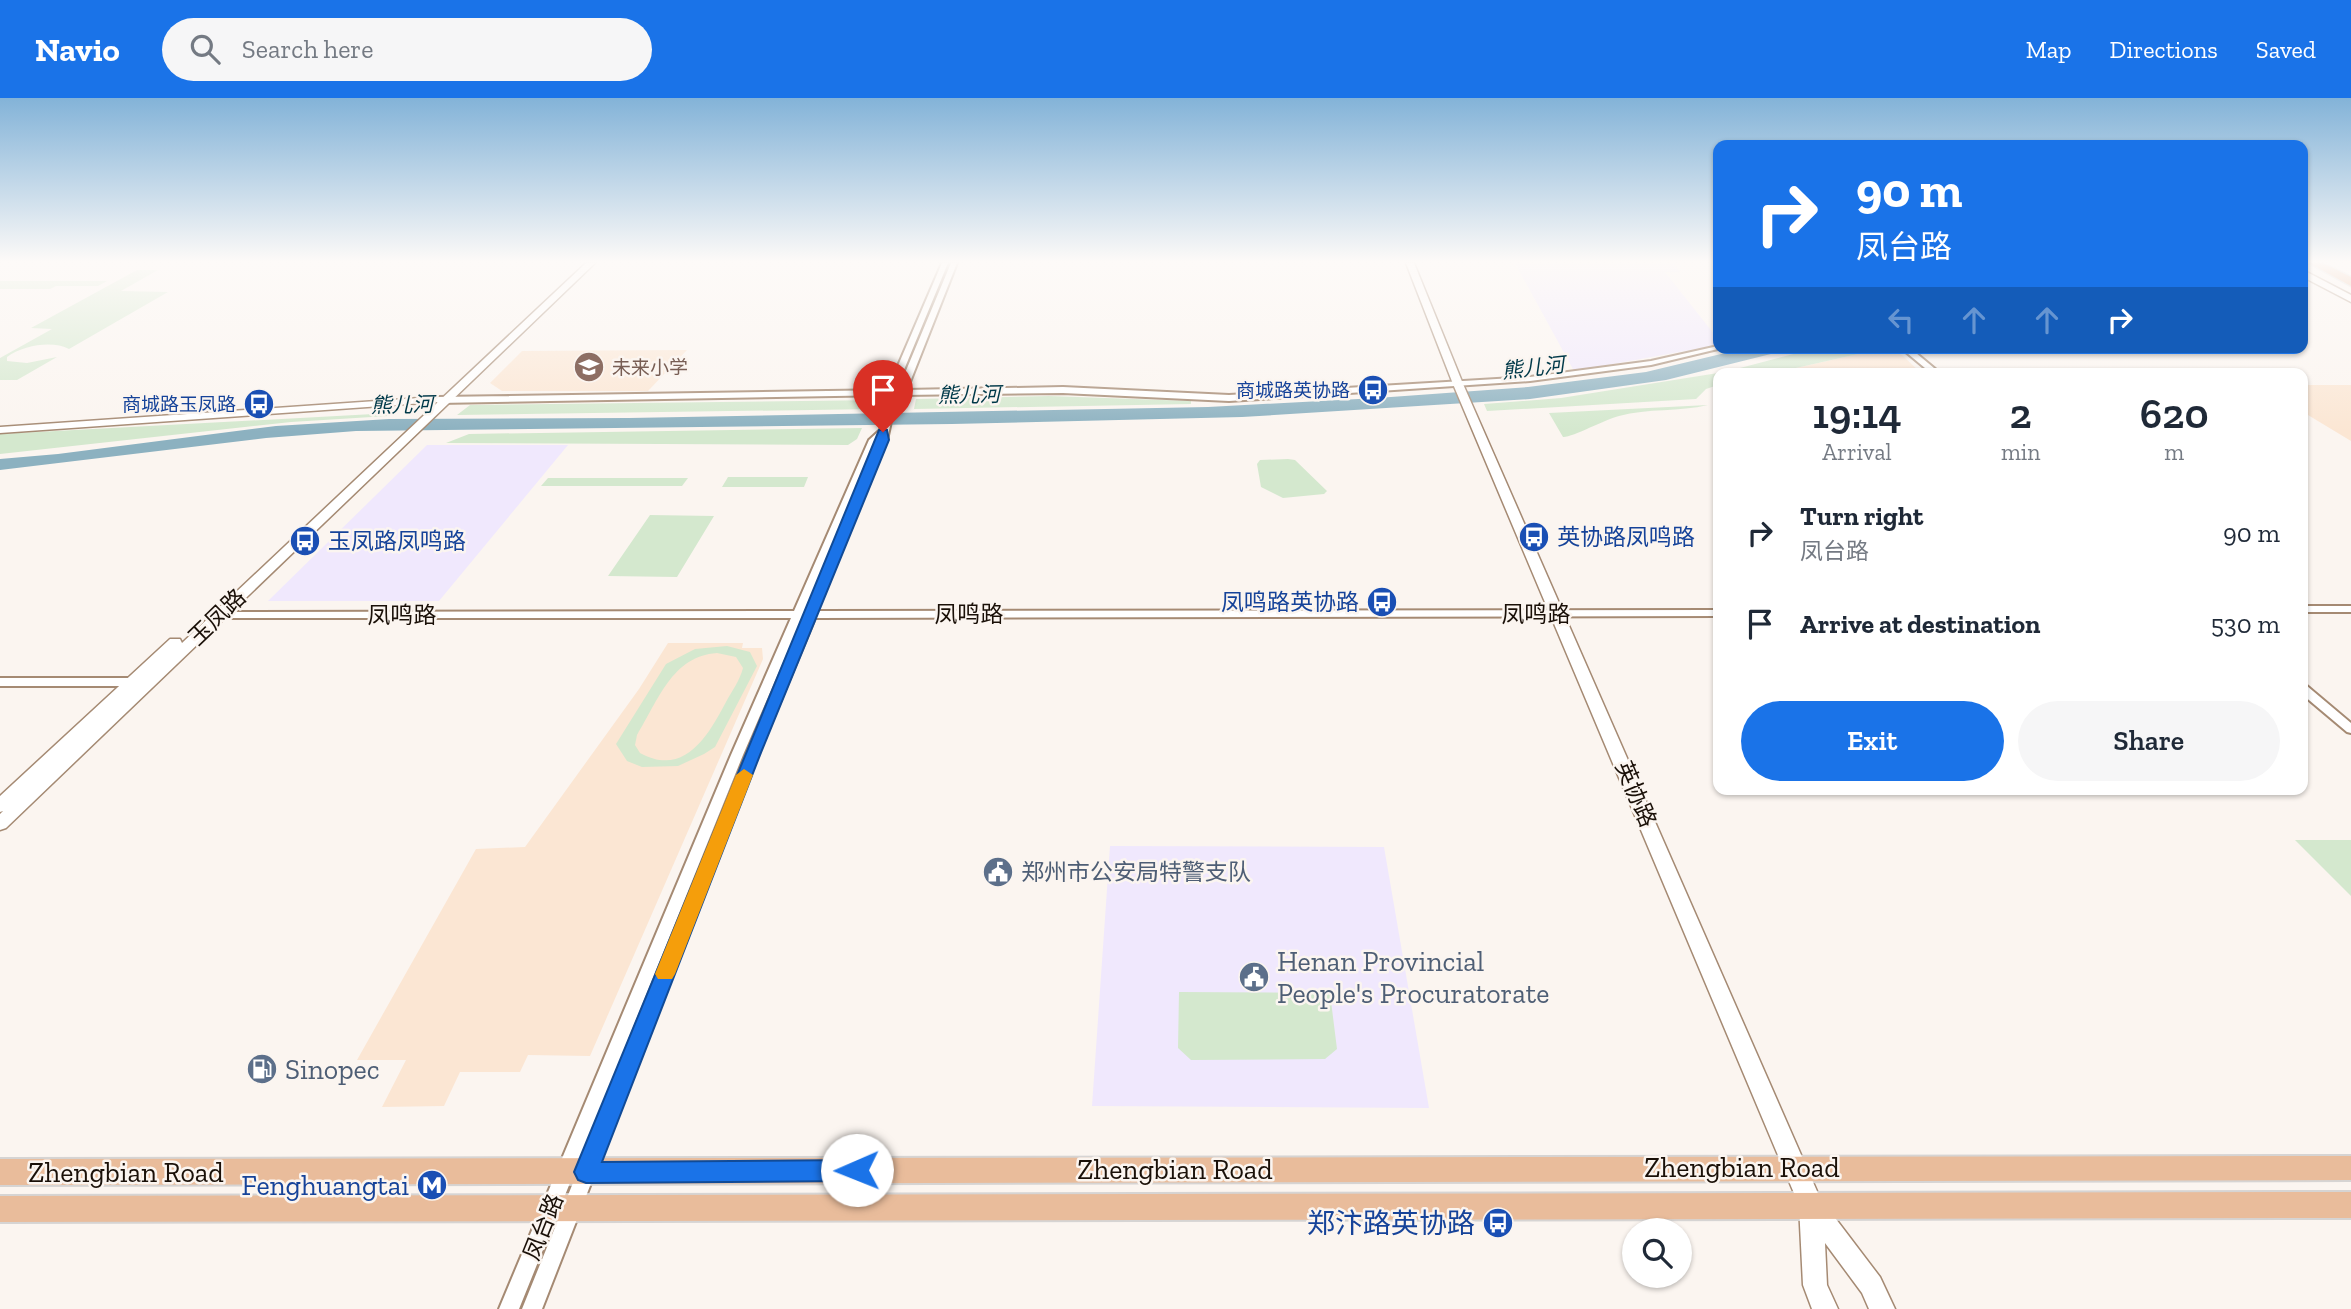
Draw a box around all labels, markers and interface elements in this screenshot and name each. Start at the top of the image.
search box [162,18,652,81]
text: Navio [35,30,120,69]
icon: search [186,30,224,68]
text: Search here [242,33,374,65]
text: Map [2026,35,2072,64]
text: Directions [2110,35,2218,64]
text: Saved [2256,35,2316,64]
text: 90 m [1856,161,1963,220]
icon: right [1741,168,1832,259]
text: 凤台路 [1856,228,1952,266]
icon: left [1882,301,1920,339]
icon: ahead [1955,301,1993,339]
icon: ahead [2028,301,2066,339]
icon: right [2101,301,2139,339]
school or university icon: 未来小学 [572,350,606,384]
water label: 熊儿河 [1500,351,1570,383]
place label: 未来小学 [612,356,688,379]
pin [853,360,913,432]
icon: arrive [864,371,902,409]
bus stop icon: 商城路英协路 [1356,373,1390,407]
place label: 商城路英协路 [1236,379,1350,402]
water label: 熊儿河 [937,381,1005,408]
bus stop icon: 商城路玉凤路 [242,387,276,421]
text: 19:14 [1812,388,1902,439]
text: 2 [2010,388,2032,439]
text: 620 [2140,388,2209,439]
water label: 熊儿河 [370,391,438,418]
place label: 商城路玉凤路 [122,393,236,416]
text: Arrival [1822,438,1892,466]
text: min [2001,438,2040,466]
text: m [2164,438,2184,466]
text: Turn right [1800,500,1923,532]
icon: right [1741,514,1779,552]
text: 90 m [2223,517,2280,549]
bus stop icon: 英协路凤鸣路 [1517,520,1551,554]
place label: 英协路凤鸣路 [1557,523,1695,551]
bus stop icon: 玉凤路凤鸣路 [288,524,322,558]
place label: 玉凤路凤鸣路 [328,527,466,555]
text: 凤台路 [1800,537,1869,565]
street label: 玉凤路 [182,583,252,651]
bus stop icon: 凤鸣路英协路 [1365,585,1399,619]
place label: 凤鸣路英协路 [1221,588,1359,616]
street label: 凤鸣路 [935,600,1004,628]
street label: 凤鸣路 [1502,600,1571,628]
street label: 凤鸣路 [368,601,437,629]
icon: arrive [1741,605,1779,643]
text: Arrive at destination [1800,608,2040,640]
text: 530 m [2211,608,2280,640]
button: Exit [1741,701,2004,781]
button: Share [2018,701,2280,781]
street label: 英协路 [1610,757,1662,831]
public building icon: 郑州市公安局特警支队 [981,855,1015,889]
place label: 郑州市公安局特警支队 [1021,858,1251,886]
place label: Henan Provincial People's Procuratorate [1277,945,1549,1010]
public building icon: Henan Provincial People's Procuratorate [1237,960,1271,994]
fuel station icon: Sinopec [245,1052,279,1086]
place label: Sinopec [285,1053,380,1086]
position arrow [820,1133,894,1207]
street label: Zhengbian Road [1644,1151,1840,1184]
street label: Zhengbian Road [1077,1153,1273,1186]
street label: Zhengbian Road [28,1156,224,1189]
metro station icon: Fenghuangtai [415,1168,449,1202]
place label: Fenghuangtai [241,1169,409,1202]
street label: 凤台路 [517,1190,569,1264]
bus stop icon: 郑汴路英协路 [1481,1206,1515,1240]
place label: 郑汴路英协路 [1307,1207,1475,1240]
map controls [1622,1218,1692,1288]
button: search [1622,1218,1692,1288]

